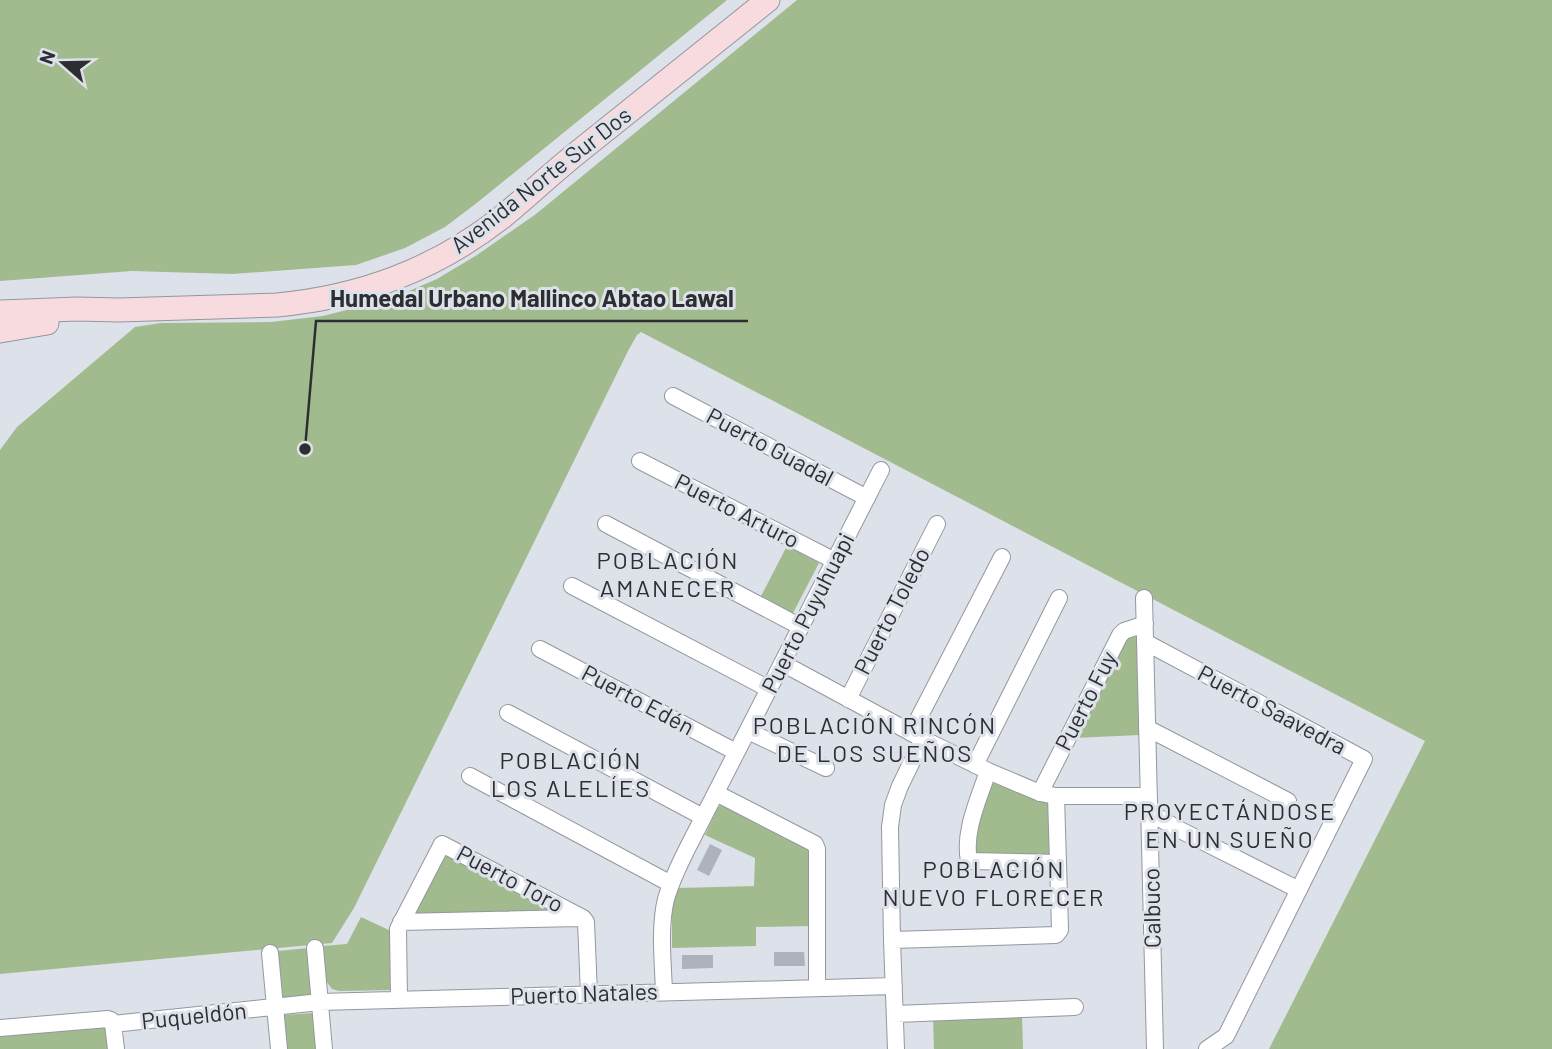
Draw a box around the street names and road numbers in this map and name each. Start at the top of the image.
street label: Avenida Norte Sur Dos [444,100,636,258]
street label: Puerto Guadal [702,401,839,491]
street label: Puerto Arturo [670,467,804,554]
street label: Puerto Puyuhuapi [755,528,860,697]
street label: Puerto Toledo [847,542,935,679]
street label: Puerto Fuy [1048,646,1122,755]
street label: Puerto Edén [578,658,699,740]
street label: Puerto Saavedra [1193,658,1352,760]
street label: Puerto Toro [452,838,569,918]
street label: Calbuco [1136,868,1166,948]
street label: Puerto Natales [510,976,658,1010]
street label: Puqueldón [140,996,248,1034]

